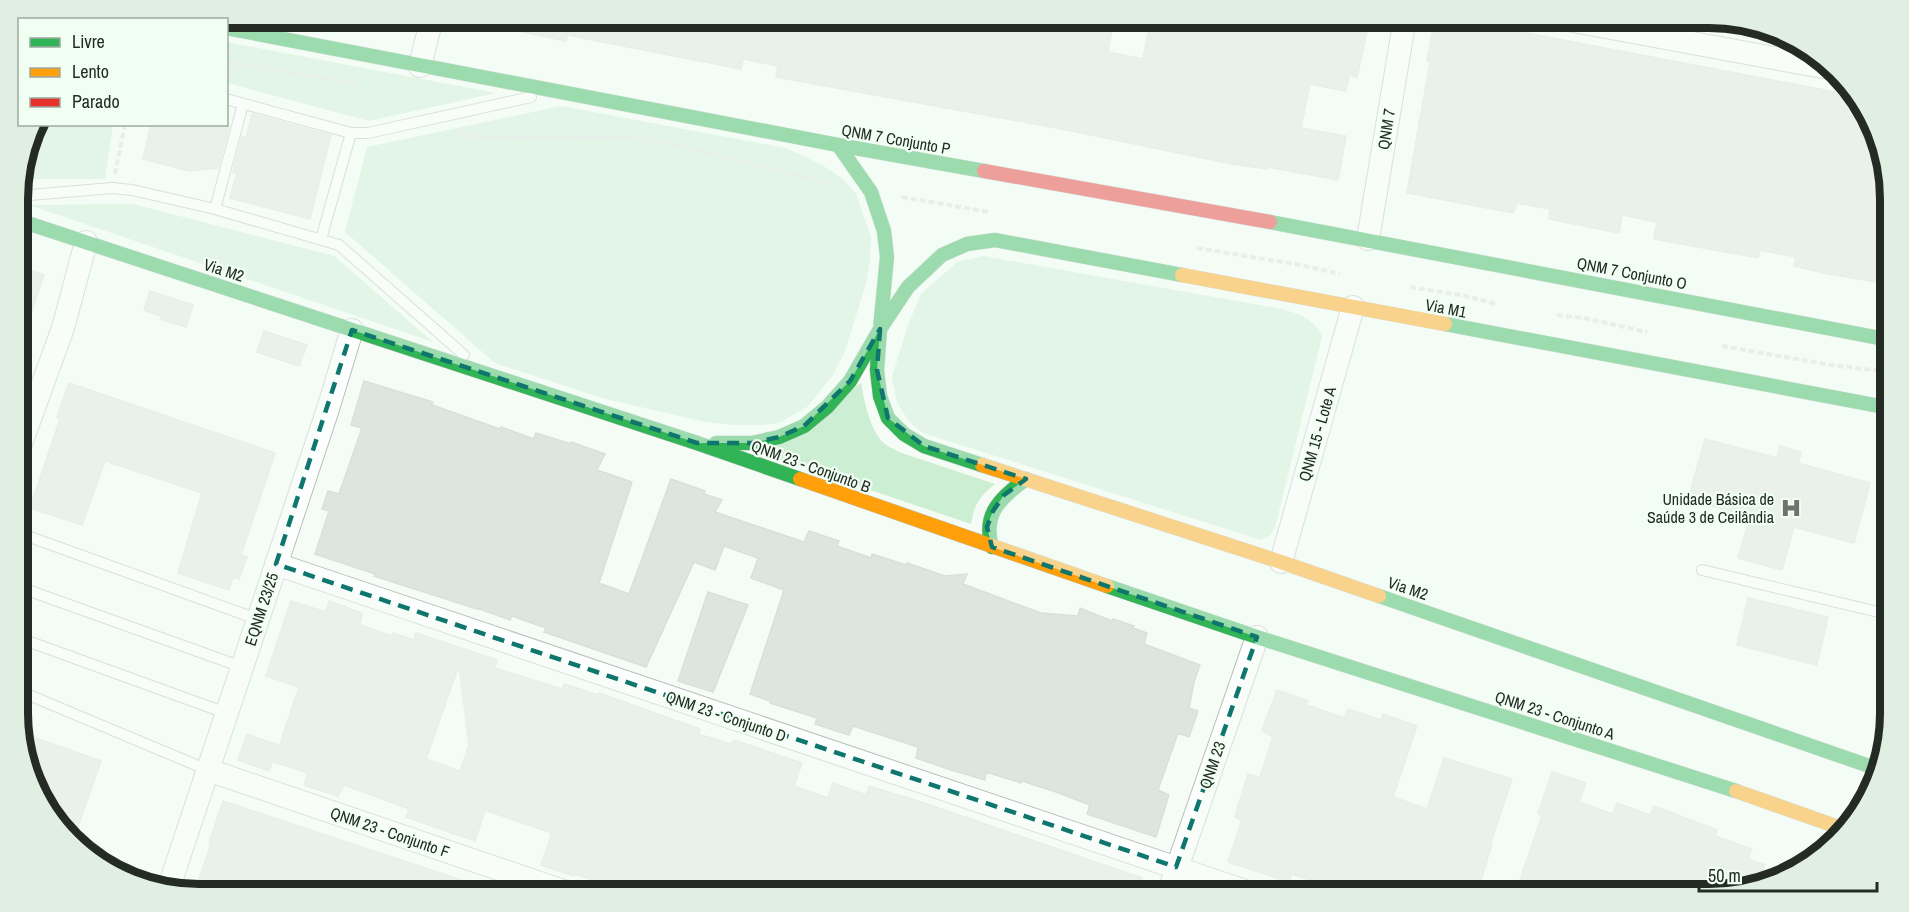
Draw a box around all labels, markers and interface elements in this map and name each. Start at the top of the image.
legend [18,18,228,126]
text: Livre [72,29,105,54]
text: Lento [72,59,109,84]
text: Parado [72,89,120,114]
street label: QNM 7 [1372,107,1400,151]
street label: QNM 7 Conjunto P [840,119,952,159]
street label: QNM 7 Conjunto O [1575,252,1689,294]
street label: Via M2 [201,253,247,287]
street label: Via M1 [1424,293,1469,323]
street label: QNM 15 - Lote A [1293,384,1341,484]
street label: QNM 23 - Conjunto B [748,434,874,498]
place label: Unidade Básica de Saúde 3 de Ceilândia [1647,488,1775,528]
hospital icon: Unidade Básica de Saúde 3 de Ceilândia [1779,496,1803,520]
street label: EQNM 23/25 [239,570,283,648]
street label: Via M2 [1385,571,1431,605]
street label: QNM 23 - Conjunto D [663,685,789,747]
street label: QNM 23 - Conjunto A [1492,685,1618,745]
street label: QNM 23 [1194,738,1230,792]
street label: QNM 23 - Conjunto F [327,801,453,863]
scale bar [1699,855,1878,893]
text: 50 m [1708,863,1741,888]

